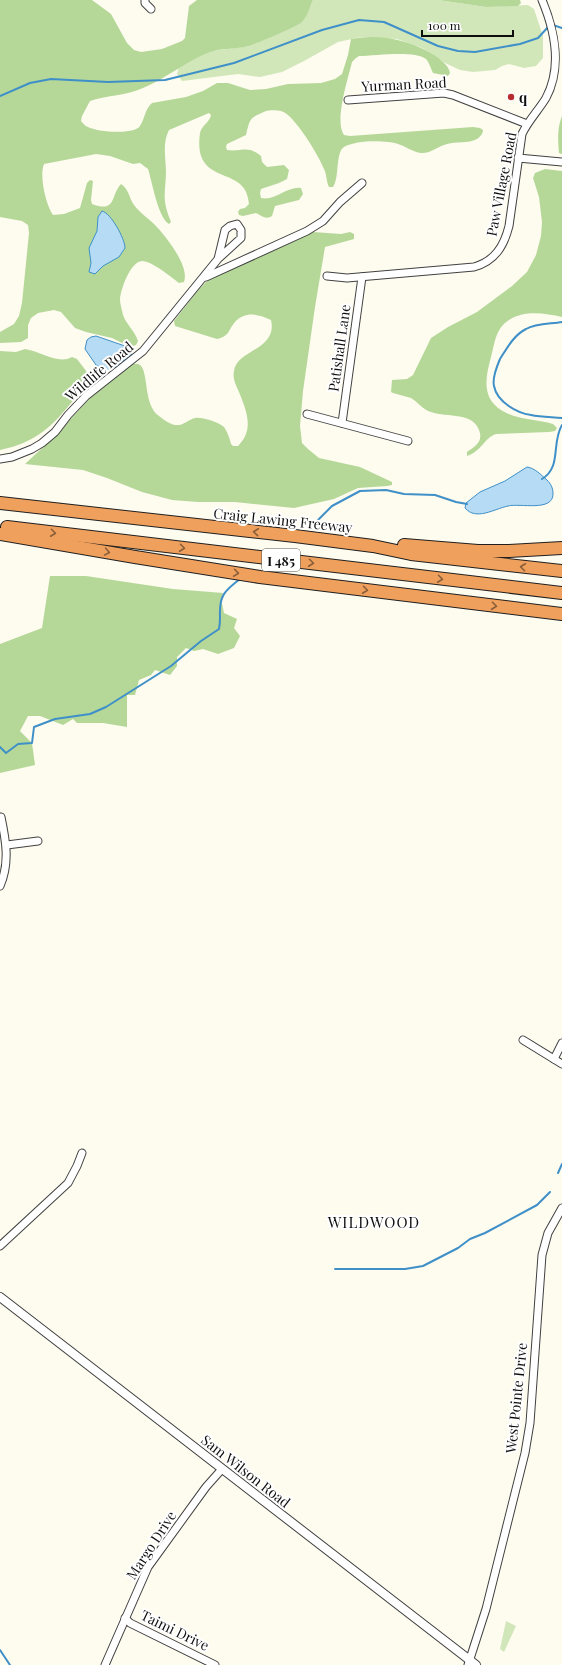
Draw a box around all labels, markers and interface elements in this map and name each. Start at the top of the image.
scale bar [422,12,513,38]
text: 100 m [428,17,461,33]
street label: Yurman Road [360,72,447,96]
place label: q [519,88,528,107]
marker: q [506,92,516,102]
street label: Paw Village Road [482,130,520,238]
street label: Patishall Lane [323,303,355,393]
street label: Wildlife Road [60,337,137,406]
street label: Craig Lawing Freeway [213,503,353,537]
one-way arrow [50,528,56,537]
one-way arrow [253,528,259,537]
one-way arrow [179,543,185,552]
one-way arrow [104,548,110,556]
road number: I 485 [262,549,300,571]
one-way arrow [308,558,314,567]
one-way arrow [520,562,526,571]
one-way arrow [233,568,239,577]
one-way arrow [437,574,443,583]
one-way arrow [362,586,368,595]
one-way arrow [491,601,497,610]
district label: WILDWOOD [327,1212,420,1232]
street label: West Pointe Drive [501,1342,531,1455]
street label: Sam Wilson Road [198,1430,294,1512]
street label: Margo Drive [122,1507,180,1583]
street label: Taimi Drive [138,1605,212,1655]

